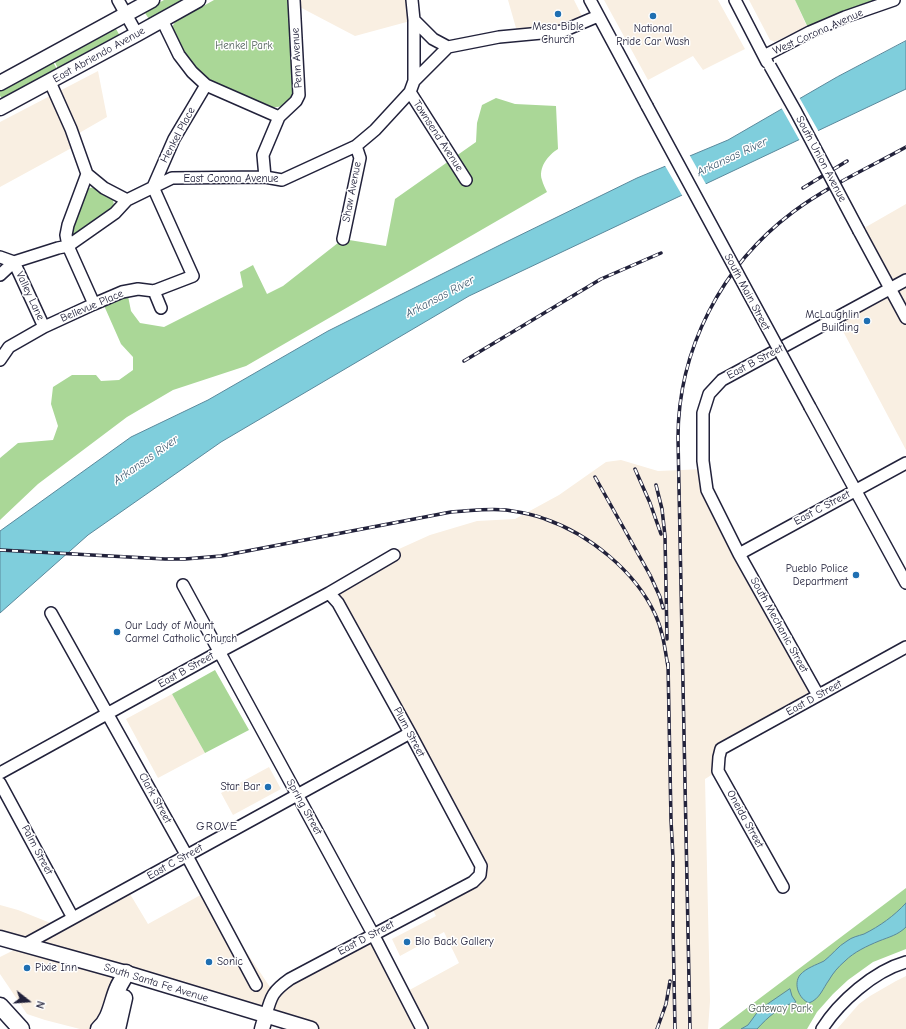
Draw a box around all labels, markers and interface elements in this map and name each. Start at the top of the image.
street label: West Corona Avenue [771,6,865,58]
marker: Mesa Bible Church [553,9,563,19]
marker: National Pride Car Wash [648,11,658,21]
place label: Mesa Bible Church [532,20,584,46]
place label: National Pride Car Wash [616,22,690,48]
street label: East Abriendo Avenue [51,24,147,86]
street label: Penn Avenue [289,27,305,89]
park label: Henkel Park [215,39,273,53]
street label: Townsend Avenue [410,98,466,174]
street label: Henkel Place [158,105,198,165]
street label: South Union Avenue [793,114,849,204]
water label: Arkansas River [694,134,770,180]
street label: Shaw Avenue [340,161,364,223]
street label: East Corona Avenue [183,172,279,186]
street label: South Main Street [721,251,773,333]
street label: Valley Lane [13,269,47,323]
water label: Arkansas River [403,273,477,321]
street label: Bellevue Place [59,287,125,325]
place label: McLaughlin Building [805,308,859,334]
marker: McLaughlin Building [862,316,872,326]
street label: East B Street [725,342,785,382]
water label: Arkansas River [111,432,181,488]
street label: East C Street [792,488,852,528]
place label: Pueblo Police Department [786,562,848,588]
marker: Pueblo Police Department [851,570,861,580]
street label: South Mechanic Street [747,575,811,675]
place label: Our Lady of Mount Carmel Catholic Church [125,619,237,645]
marker: Our Lady of Mount Carmel Catholic Church [112,627,122,637]
street label: East B Street [156,649,216,691]
street label: East D Street [784,677,844,719]
street label: Plum Street [390,705,428,759]
street label: Clark Street [136,770,174,826]
street label: Spring Street [283,777,325,837]
place label: Star Bar [221,780,260,794]
marker: Star Bar [263,782,273,792]
street label: Oneida Street [724,788,766,850]
district label: GROVE [196,820,238,834]
street label: Palm Street [18,823,56,877]
street label: East C Street [145,841,205,883]
street label: East D Street [336,918,396,958]
place label: Blo Back Gallery [415,935,494,949]
marker: Blo Back Gallery [402,937,412,947]
place label: Sonic [217,955,243,969]
marker: Sonic [204,957,214,967]
place label: Pixie Inn [35,961,77,975]
street label: South Santa Fe Avenue [102,961,210,1005]
marker: Pixie Inn [22,963,32,973]
north arrow [8,981,48,1021]
text: N [33,999,47,1010]
park label: Gateway Park [748,1002,812,1016]

